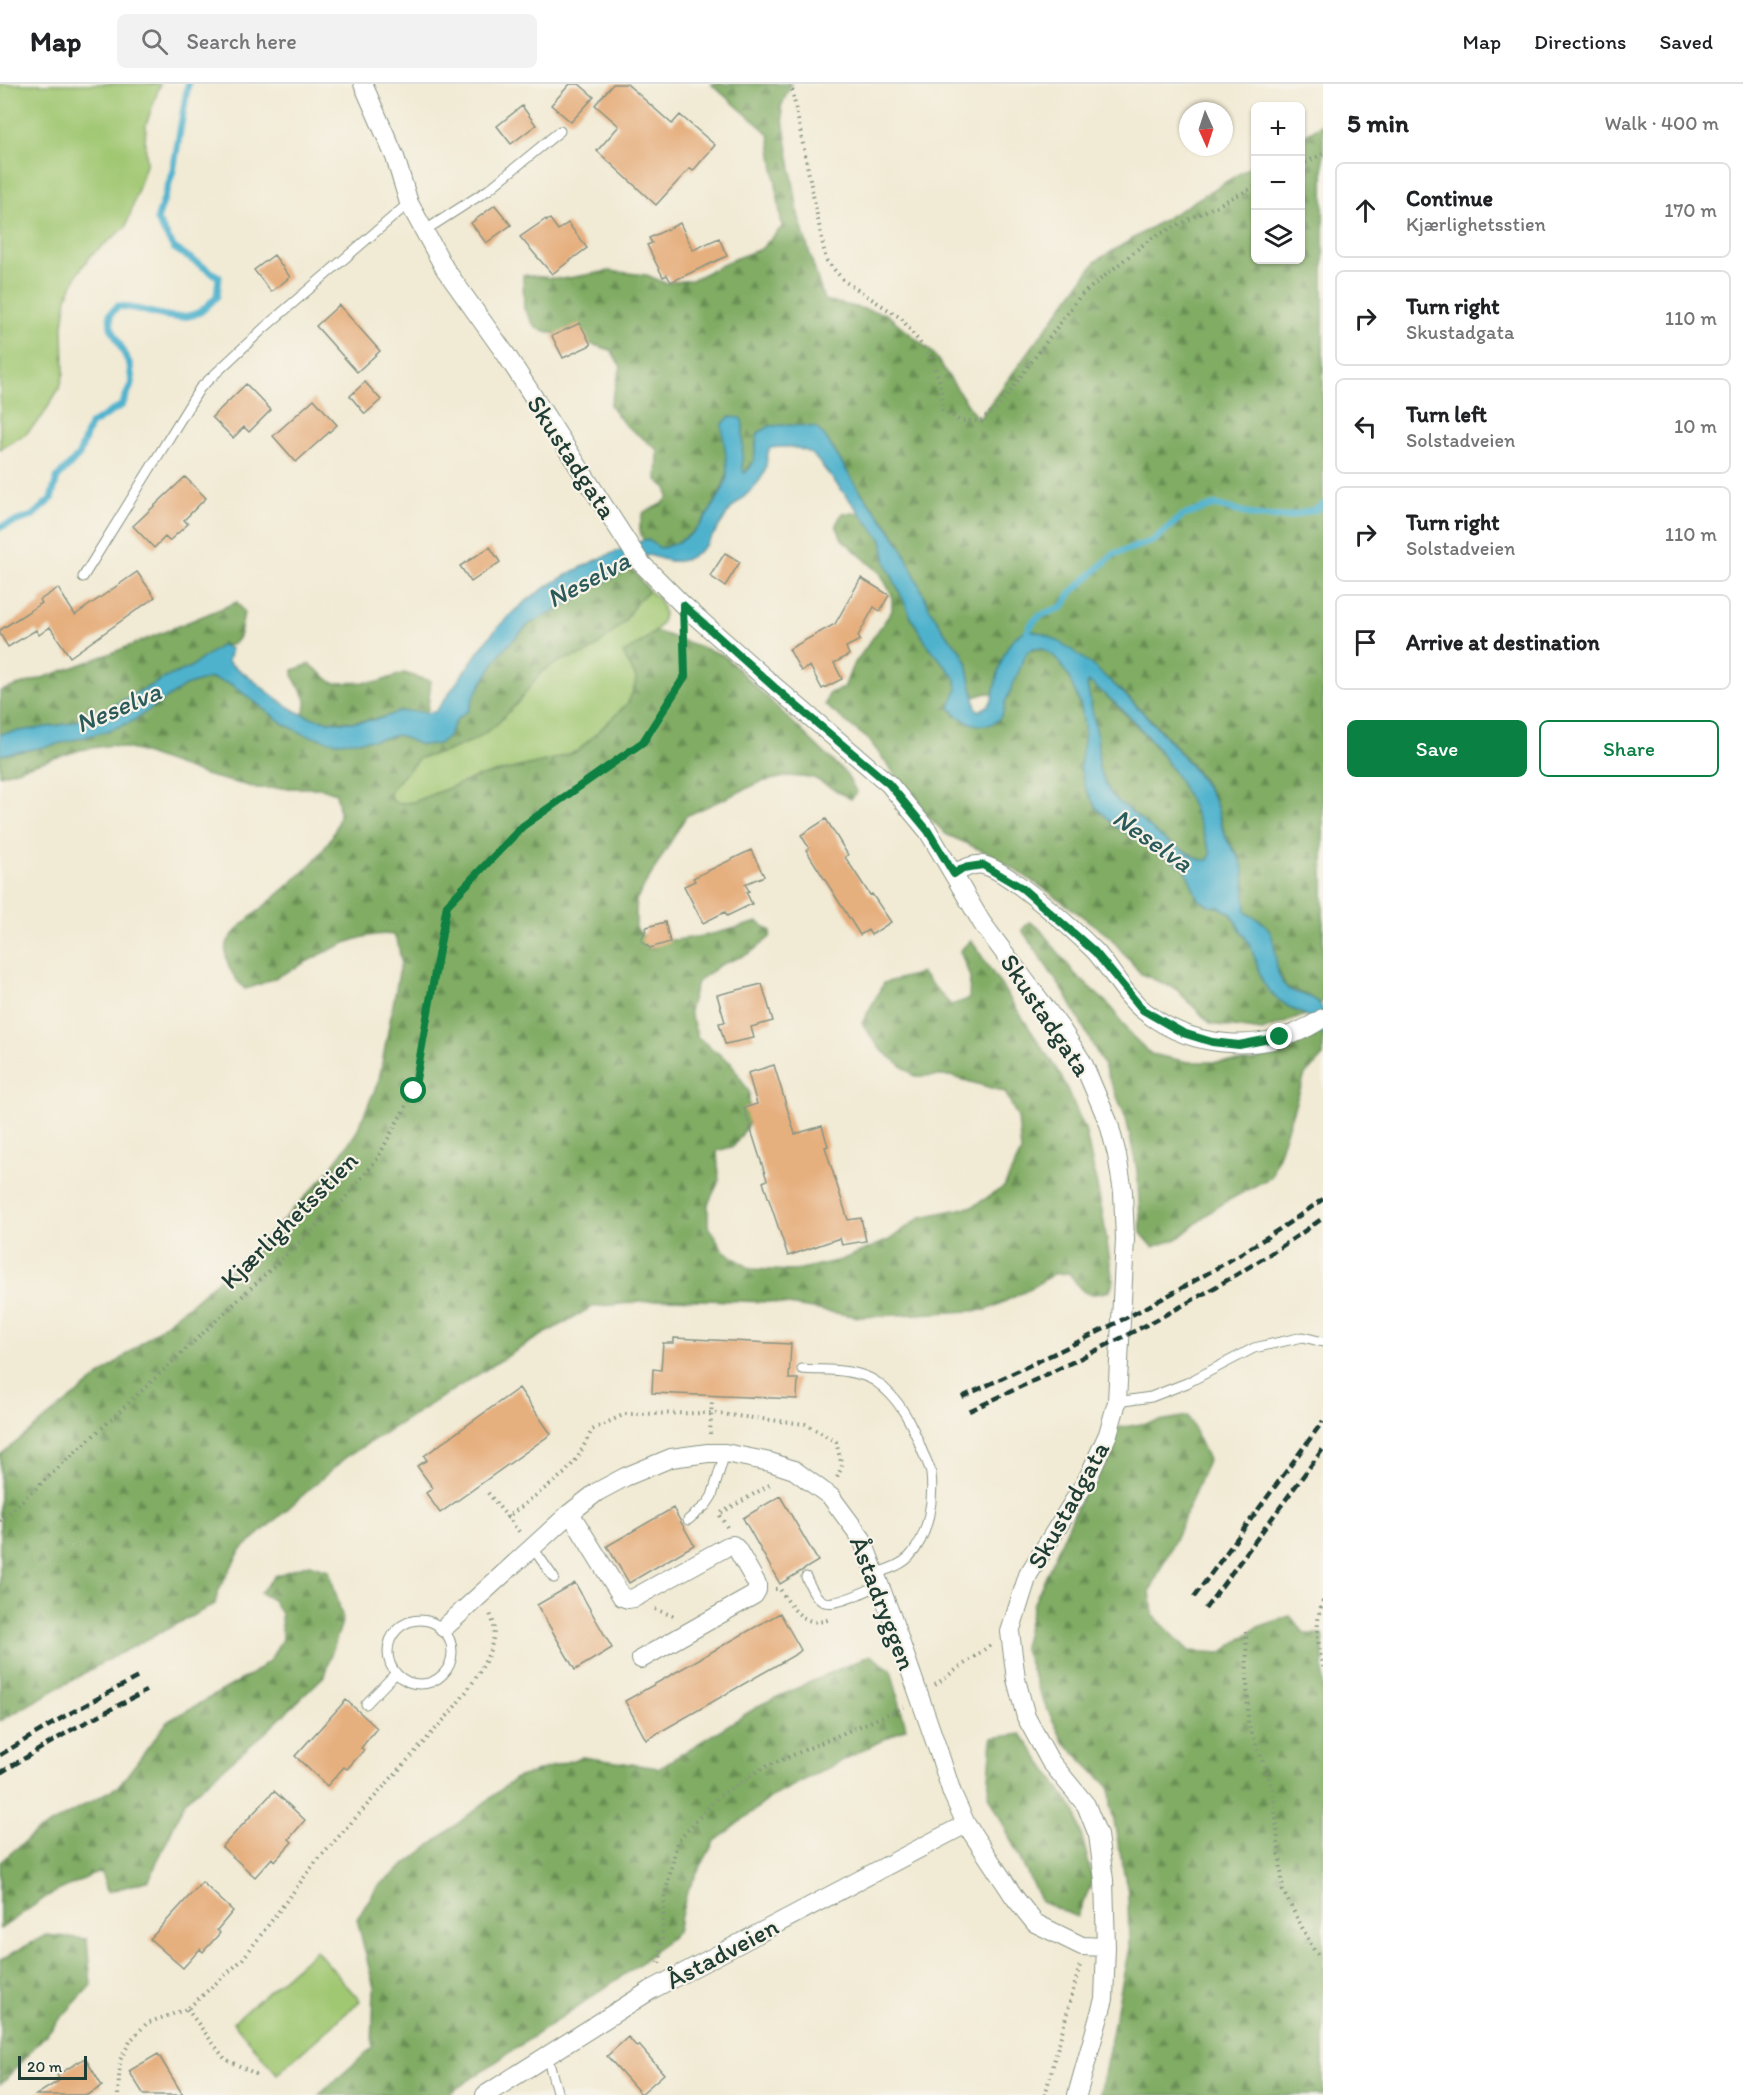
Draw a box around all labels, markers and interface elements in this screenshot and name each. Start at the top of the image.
search box [117,14,537,68]
text: Map [30,24,81,58]
icon: search [138,25,171,58]
text: Search here [186,28,297,55]
text: Map [1463,29,1501,54]
text: Directions [1534,29,1626,54]
text: Saved [1659,29,1713,54]
north arrow [1179,102,1233,156]
map controls [1251,102,1305,264]
button: + [1251,102,1305,156]
text: 5 min [1347,107,1409,139]
text: Walk · 400 m [1605,111,1719,135]
button: − [1251,156,1305,210]
text: Continue [1406,185,1493,212]
icon: ahead [1349,194,1382,227]
text: 170 m [1664,198,1717,222]
button: layers [1251,210,1305,264]
text: Kjærlighetsstien [1406,212,1546,236]
text: Turn right [1406,293,1500,320]
icon: right [1349,302,1382,335]
text: 110 m [1665,306,1717,330]
text: Skustadgata [1406,320,1514,344]
street label: Skustadgata [520,389,624,525]
text: Turn left [1406,401,1487,428]
icon: left [1349,410,1382,443]
text: 10 m [1674,414,1717,438]
text: Solstadveien [1406,428,1515,452]
text: Turn right [1406,509,1500,536]
icon: right [1349,518,1382,551]
text: 110 m [1665,522,1717,546]
text: Solstadveien [1406,536,1515,560]
water label: Neselva [540,543,636,615]
icon: arrive [1349,626,1382,659]
text: Arrive at destination [1406,629,1600,656]
water label: Neselva [70,674,167,740]
button: Save [1347,720,1527,777]
button: Share [1539,720,1719,777]
water label: Neselva [1107,801,1200,880]
street label: Skustadgata [993,948,1099,1083]
route end [1266,1023,1292,1049]
route start [400,1077,426,1103]
street label: Kjærlighetsstien [213,1144,365,1296]
street label: Skustadgata [1020,1435,1116,1574]
street label: Åstadryggen [843,1531,923,1675]
street label: Åstadveien [660,1910,784,1996]
scale bar [18,2053,87,2080]
text: 20 m [27,2057,62,2076]

